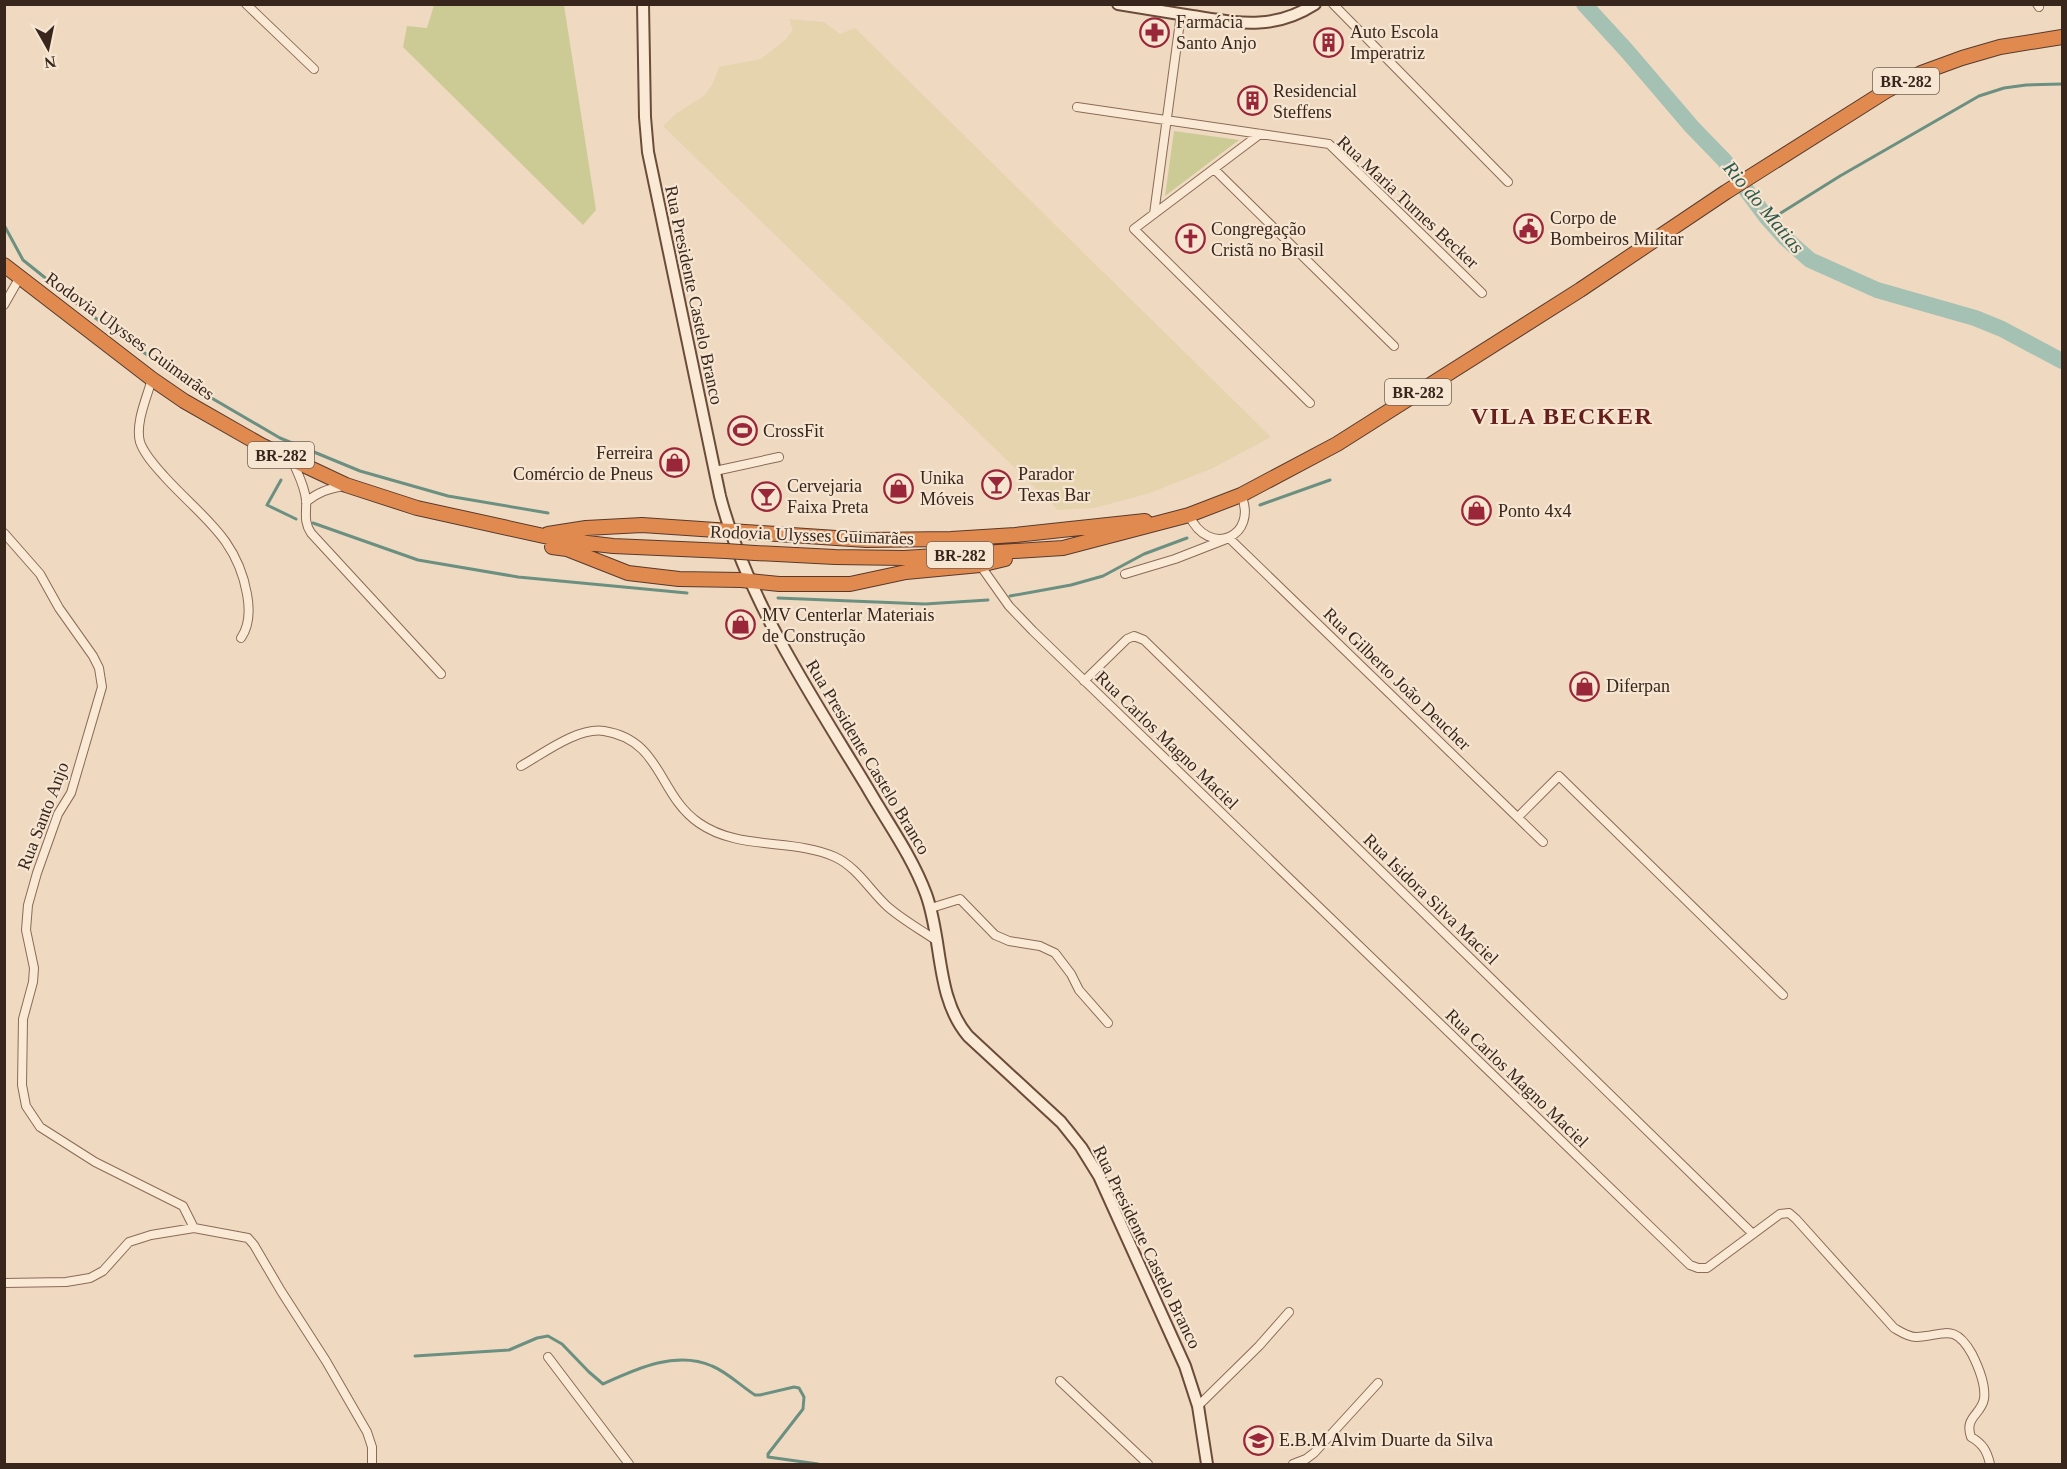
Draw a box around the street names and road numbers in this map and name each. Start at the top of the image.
road number: BR-282 [1873,68,1939,94]
street label: Rua Maria Turnes Becker [1333,131,1483,273]
street label: Rua Presidente Castelo Branco [661,184,727,406]
street label: Rodovia Ulysses Guimarães [42,268,218,404]
road number: BR-282 [1385,379,1451,405]
road number: BR-282 [248,442,314,468]
street label: Rodovia Ulysses Guimarães [710,521,914,549]
road number: BR-282 [927,542,993,568]
street label: Rua Gilberto João Deucher [1319,604,1475,754]
street label: Rua Presidente Castelo Branco [802,656,934,858]
street label: Rua Carlos Magno Maciel [1092,667,1242,813]
street label: Rua Santo Anjo [13,759,73,873]
street label: Rua Isidora Silva Maciel [1360,829,1502,969]
street label: Rua Carlos Magno Maciel [1442,1005,1592,1151]
street label: Rua Presidente Castelo Branco [1089,1142,1205,1352]

